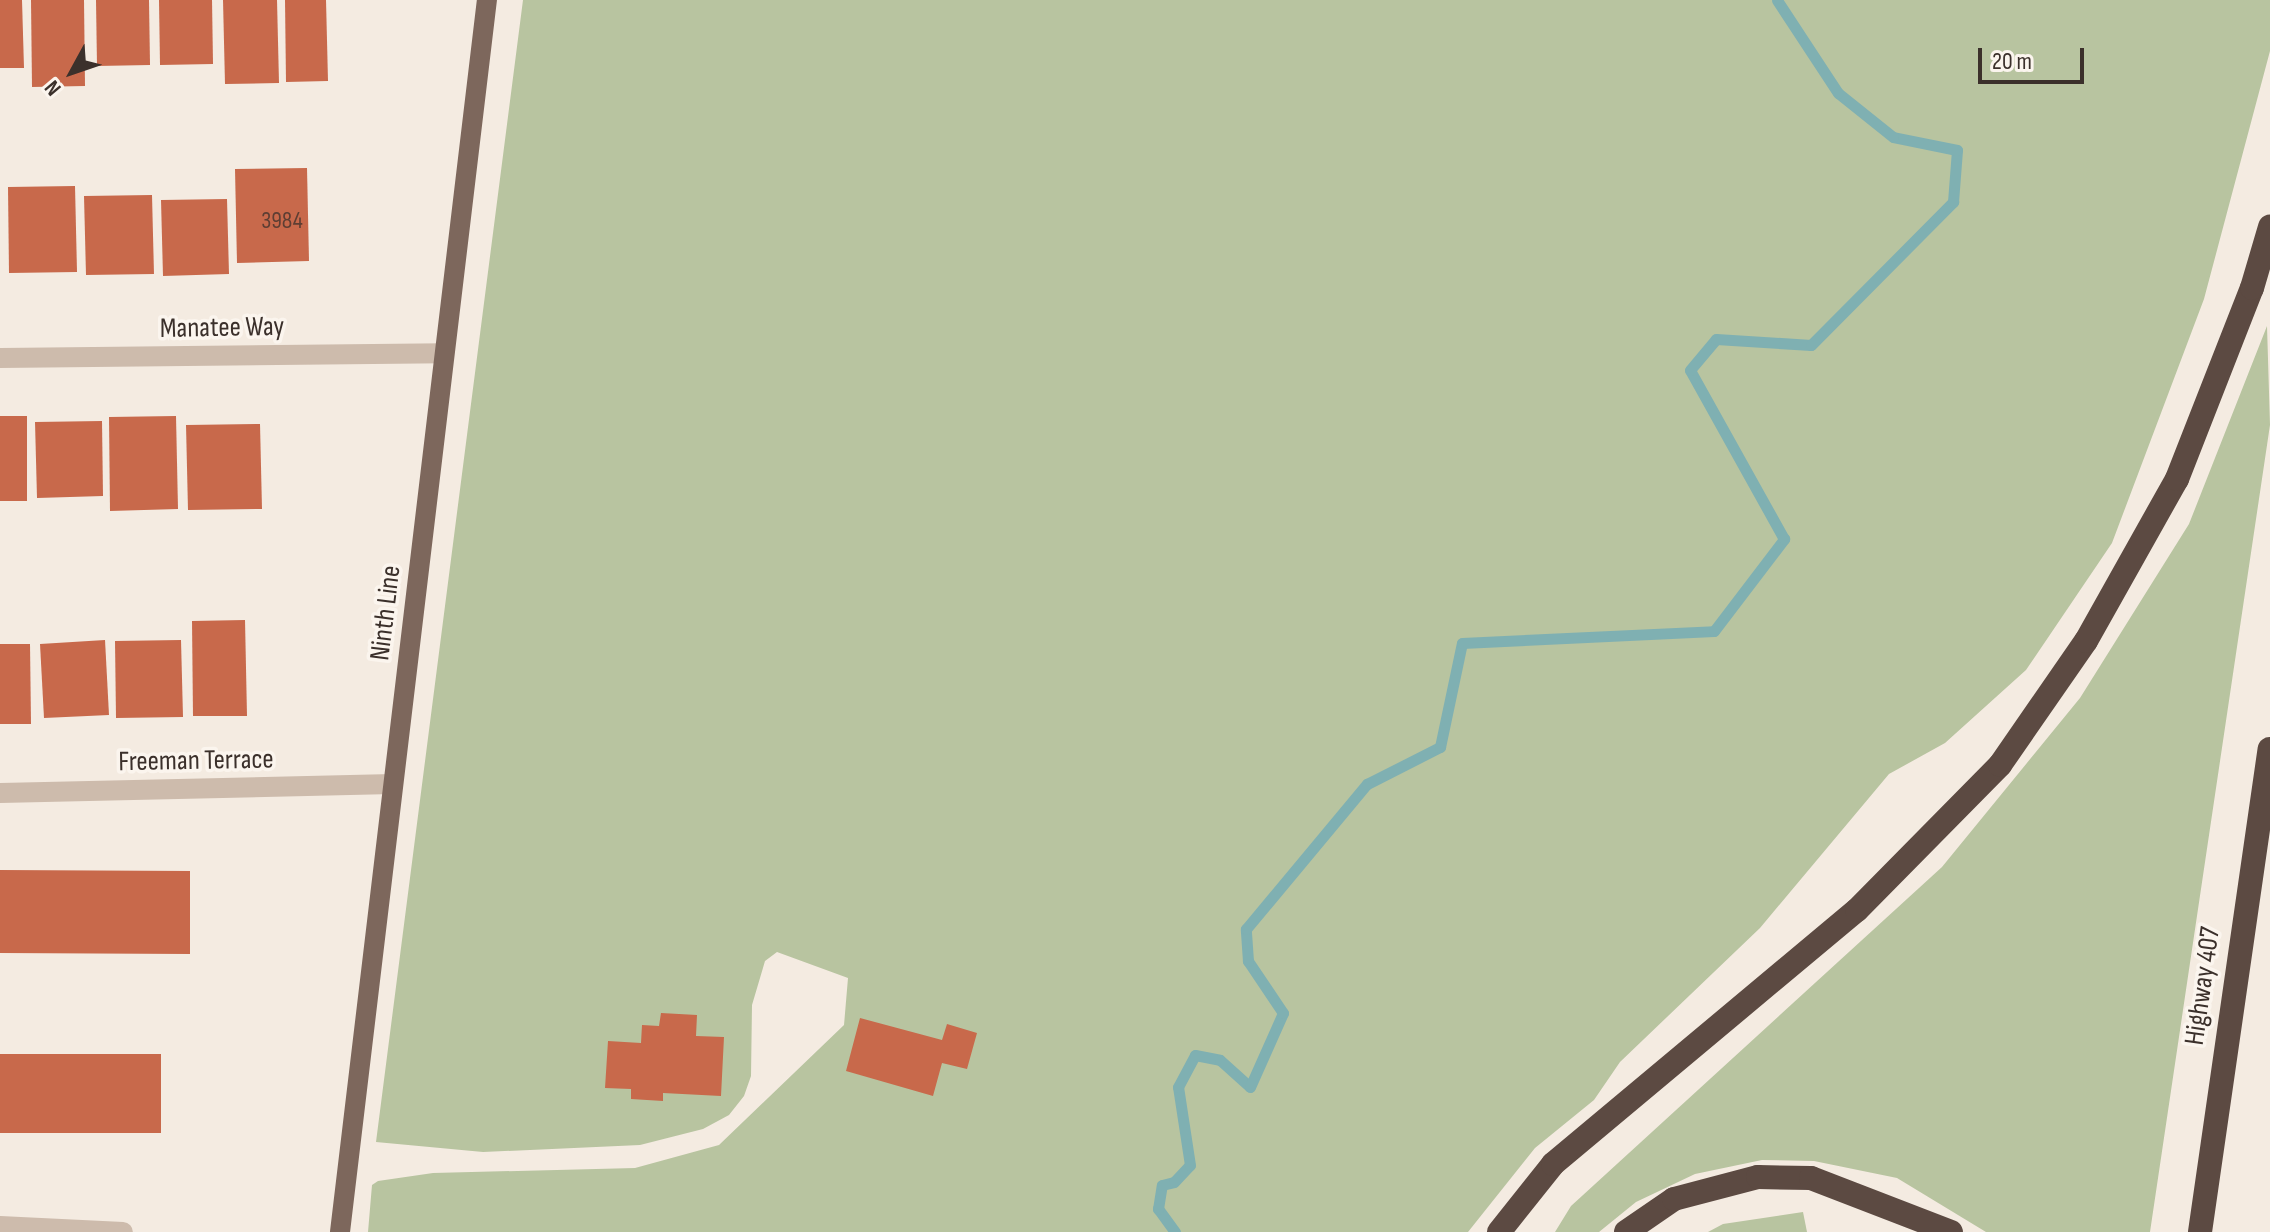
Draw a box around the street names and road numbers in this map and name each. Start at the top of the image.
street label: Manatee Way [160,310,284,346]
street label: Ninth Line [364,564,408,662]
street label: Freeman Terrace [118,743,274,779]
street label: Highway 407 [2178,925,2228,1047]

